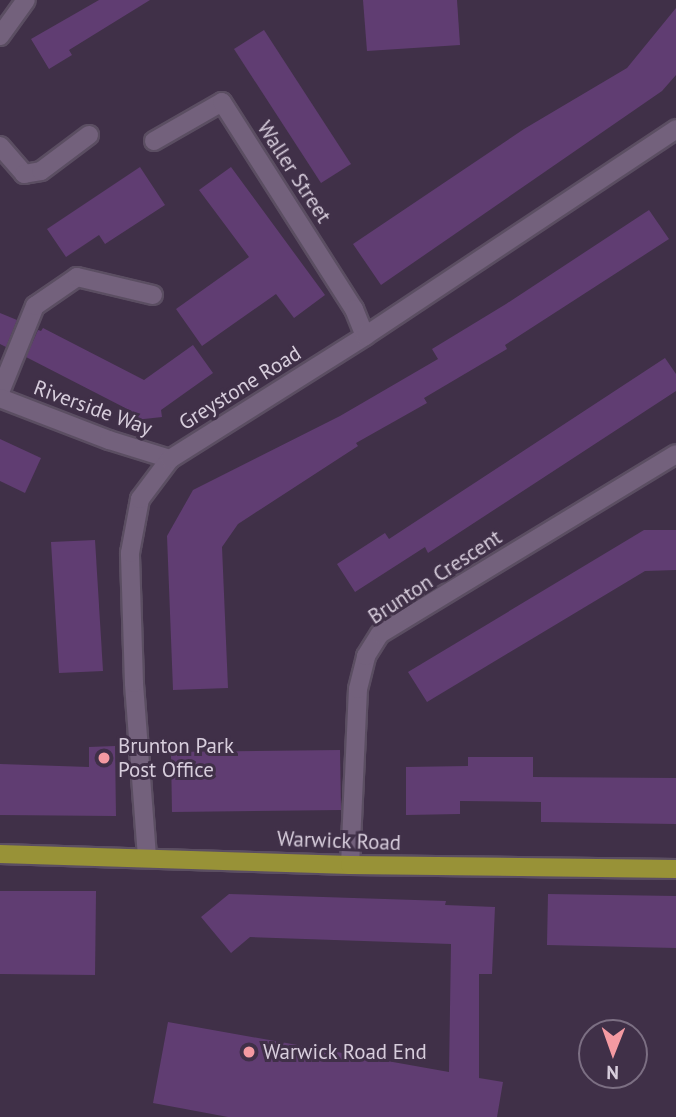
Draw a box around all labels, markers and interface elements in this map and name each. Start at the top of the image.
street label: Waller Street [252,116,336,228]
street label: Greystone Road [174,340,306,436]
street label: Riverside Way [30,375,156,441]
street label: Brunton Crescent [364,524,506,630]
place label: Brunton Park Post Office [118,733,234,783]
marker: Brunton Park Post Office [96,750,112,766]
street label: Warwick Road [276,826,402,856]
north arrow [578,1019,648,1089]
place label: Warwick Road End [263,1039,427,1065]
marker: Warwick Road End [241,1044,257,1060]
text: N [606,1061,619,1085]

